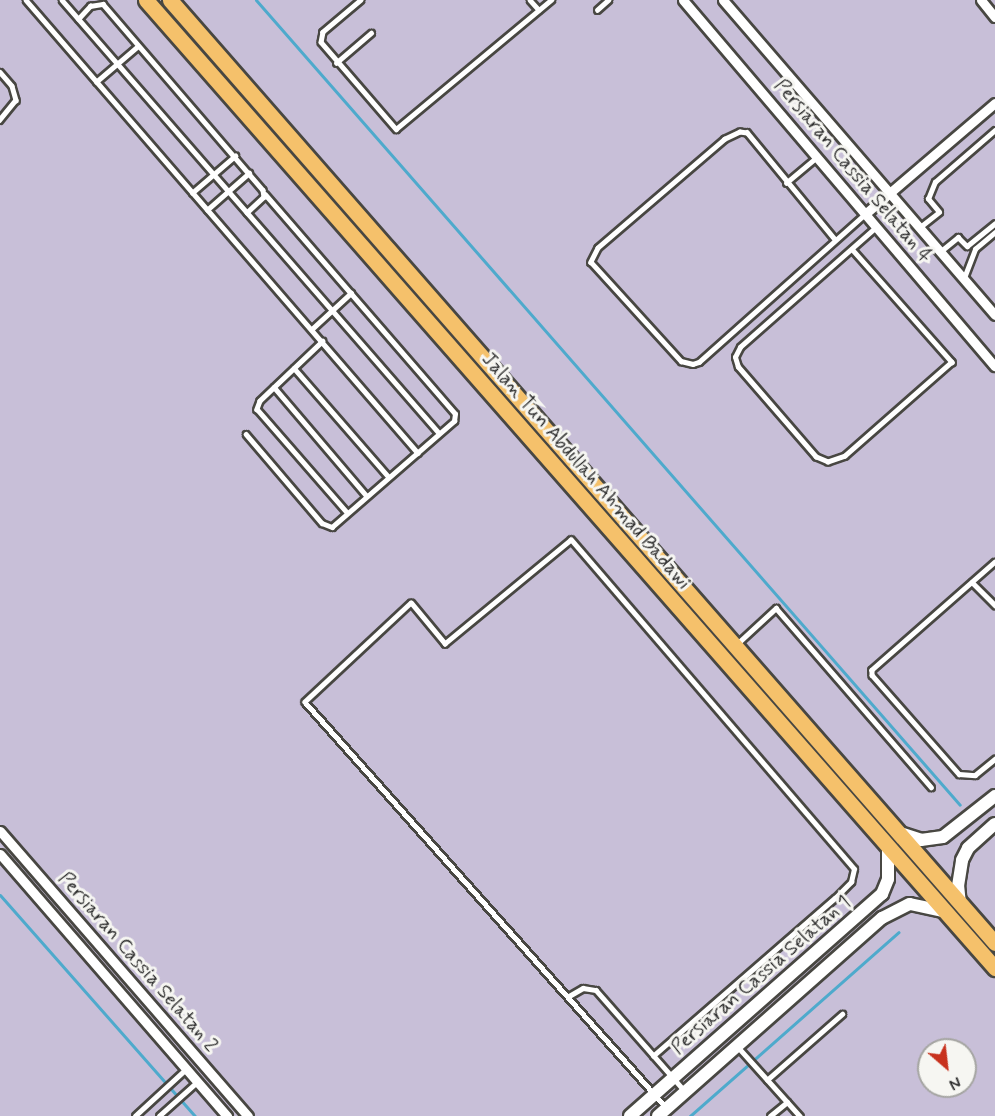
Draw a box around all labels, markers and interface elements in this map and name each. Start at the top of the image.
street label: Persiaran Cassia Selatan 4 [768,73,938,269]
street label: Jalan Tun Abdullah Ahmad Badawi [479,350,693,592]
street label: Persiaran Cassia Selatan 2 [53,866,223,1058]
street label: Persiaran Cassia Selatan 1 [666,890,856,1060]
north arrow [917,1038,977,1098]
text: N [945,1071,964,1094]

